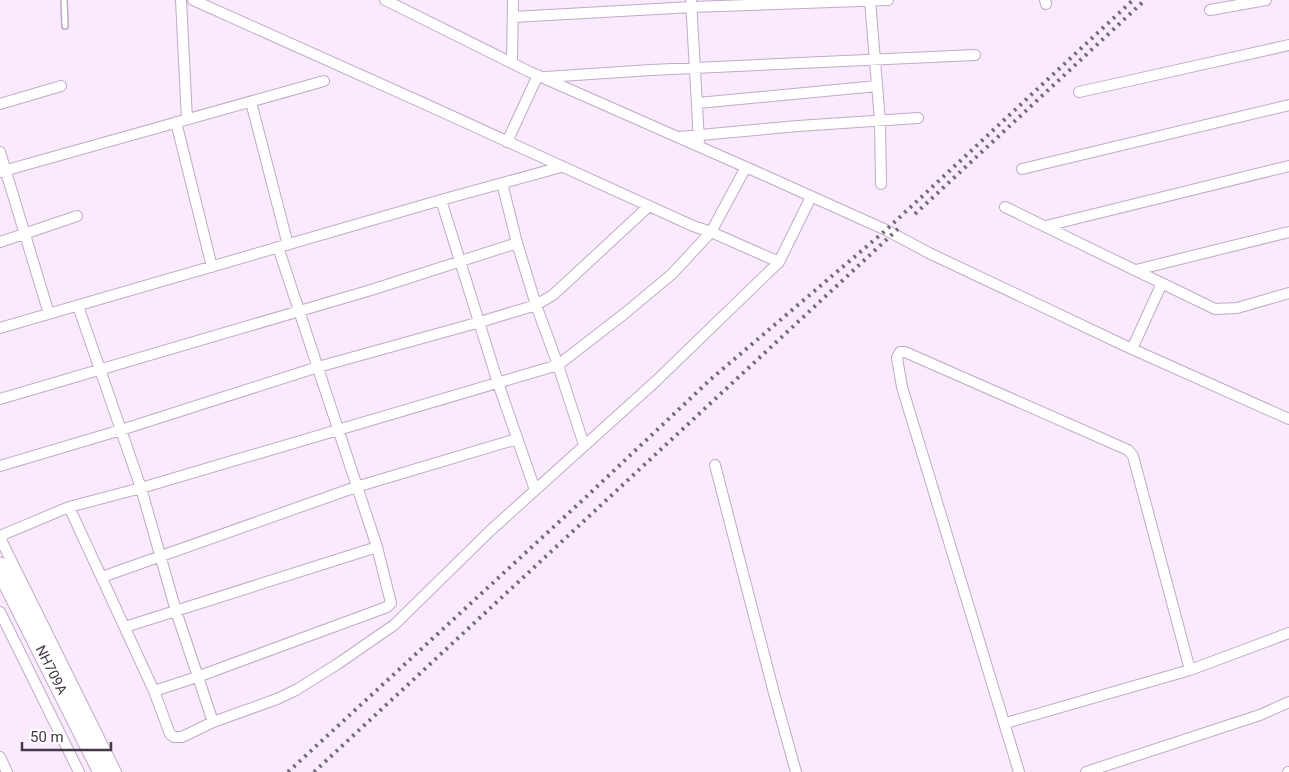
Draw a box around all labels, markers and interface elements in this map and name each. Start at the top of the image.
street label: NH709A [33,643,71,697]
scale bar [22,720,111,752]
text: 50 m [30,728,64,746]

